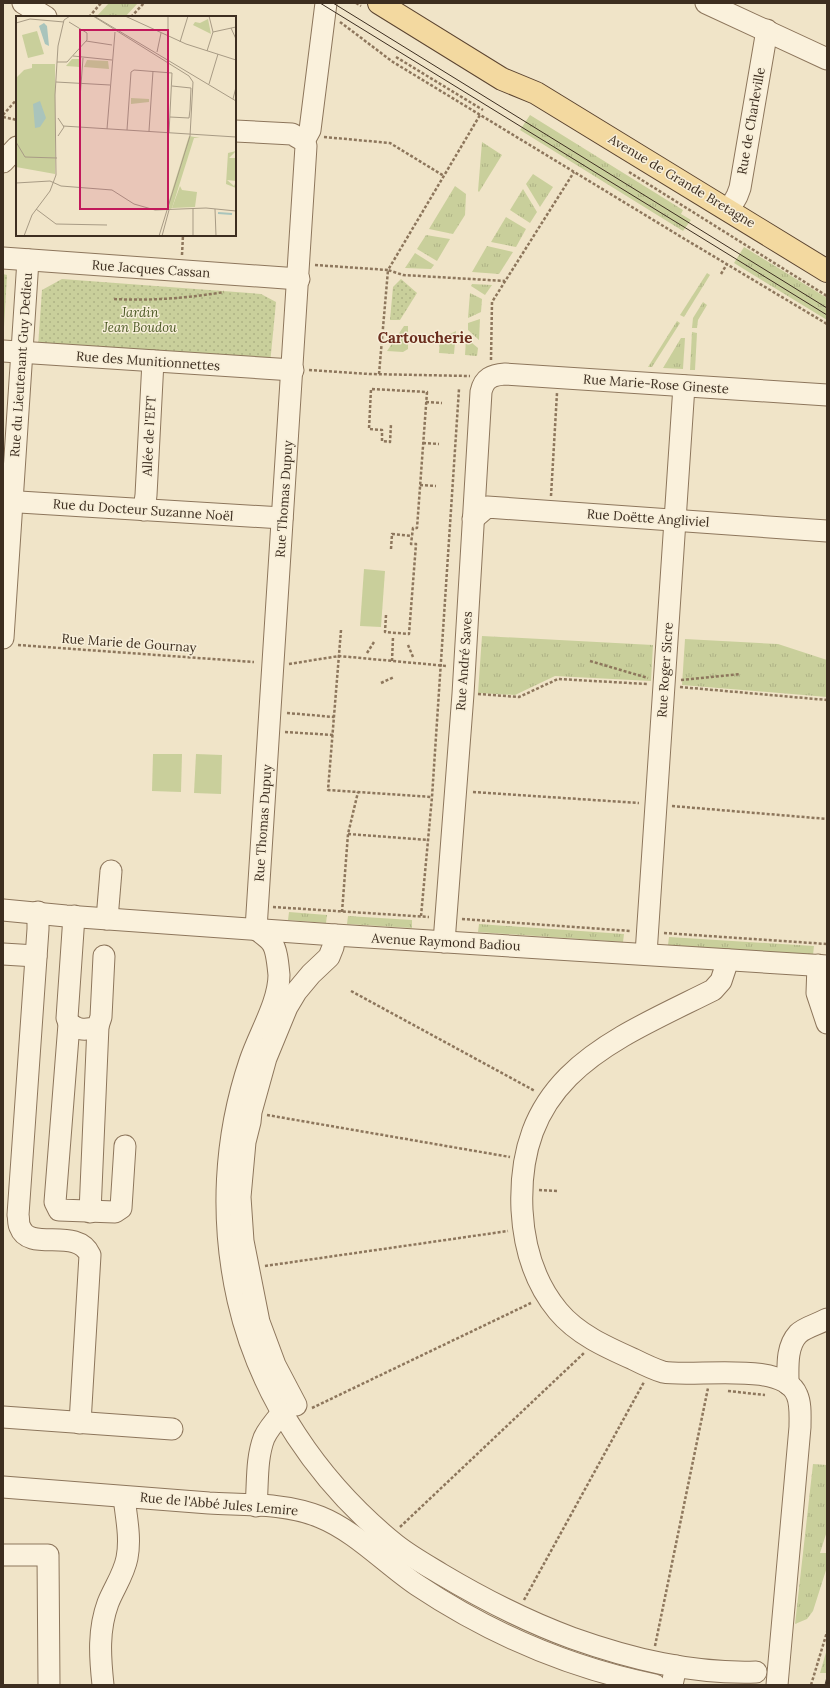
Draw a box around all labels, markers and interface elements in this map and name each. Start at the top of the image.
inset map [16,16,236,236]
street label: Rue de Charleville [733,66,769,176]
street label: Avenue de Grande Bretagne [605,130,759,232]
street label: Rue Jacques Cassan [91,256,211,282]
street label: Rue du Lieutenant Guy Dedieu [6,272,36,458]
park label: Jardin Jean Boudou [102,304,177,336]
district label: Cartoucherie [378,328,472,347]
street label: Rue des Munitionnettes [75,347,221,375]
street label: Rue Marie-Rose Gineste [582,370,730,398]
street label: Allée de l'EFT [138,395,160,478]
street label: Rue Thomas Dupuy [271,440,297,558]
street label: Rue du Docteur Suzanne Noël [52,495,234,525]
street label: Rue Doëtte Angliviel [586,505,710,531]
street label: Rue André Saves [452,611,476,711]
street label: Rue Roger Sicre [653,622,677,718]
street label: Rue Marie de Gournay [61,630,197,656]
street label: Rue Thomas Dupuy [250,764,276,882]
street label: Avenue Raymond Badiou [370,930,521,954]
street label: Rue de l'Abbé Jules Lemire [139,1489,299,1519]

